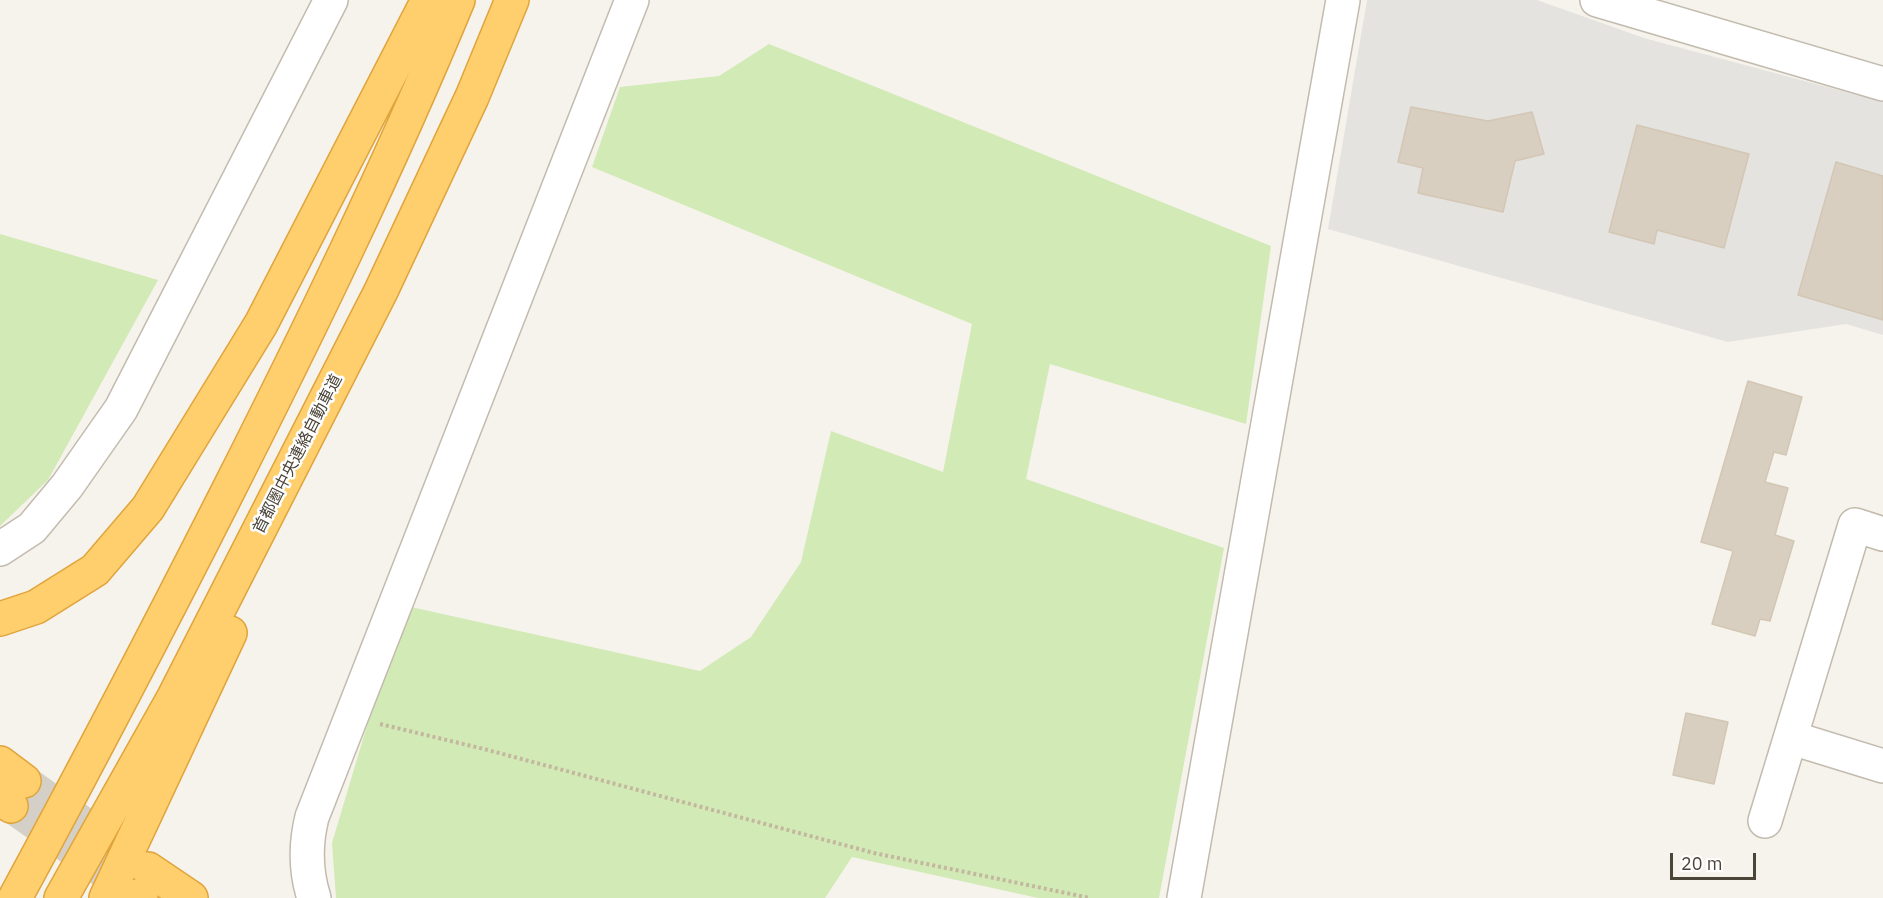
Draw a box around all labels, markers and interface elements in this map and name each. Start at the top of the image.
street label: 首都圏中央連絡自動車道 [249,371,347,537]
scale bar [1673,841,1758,879]
text: 20 m [1681,852,1723,875]

